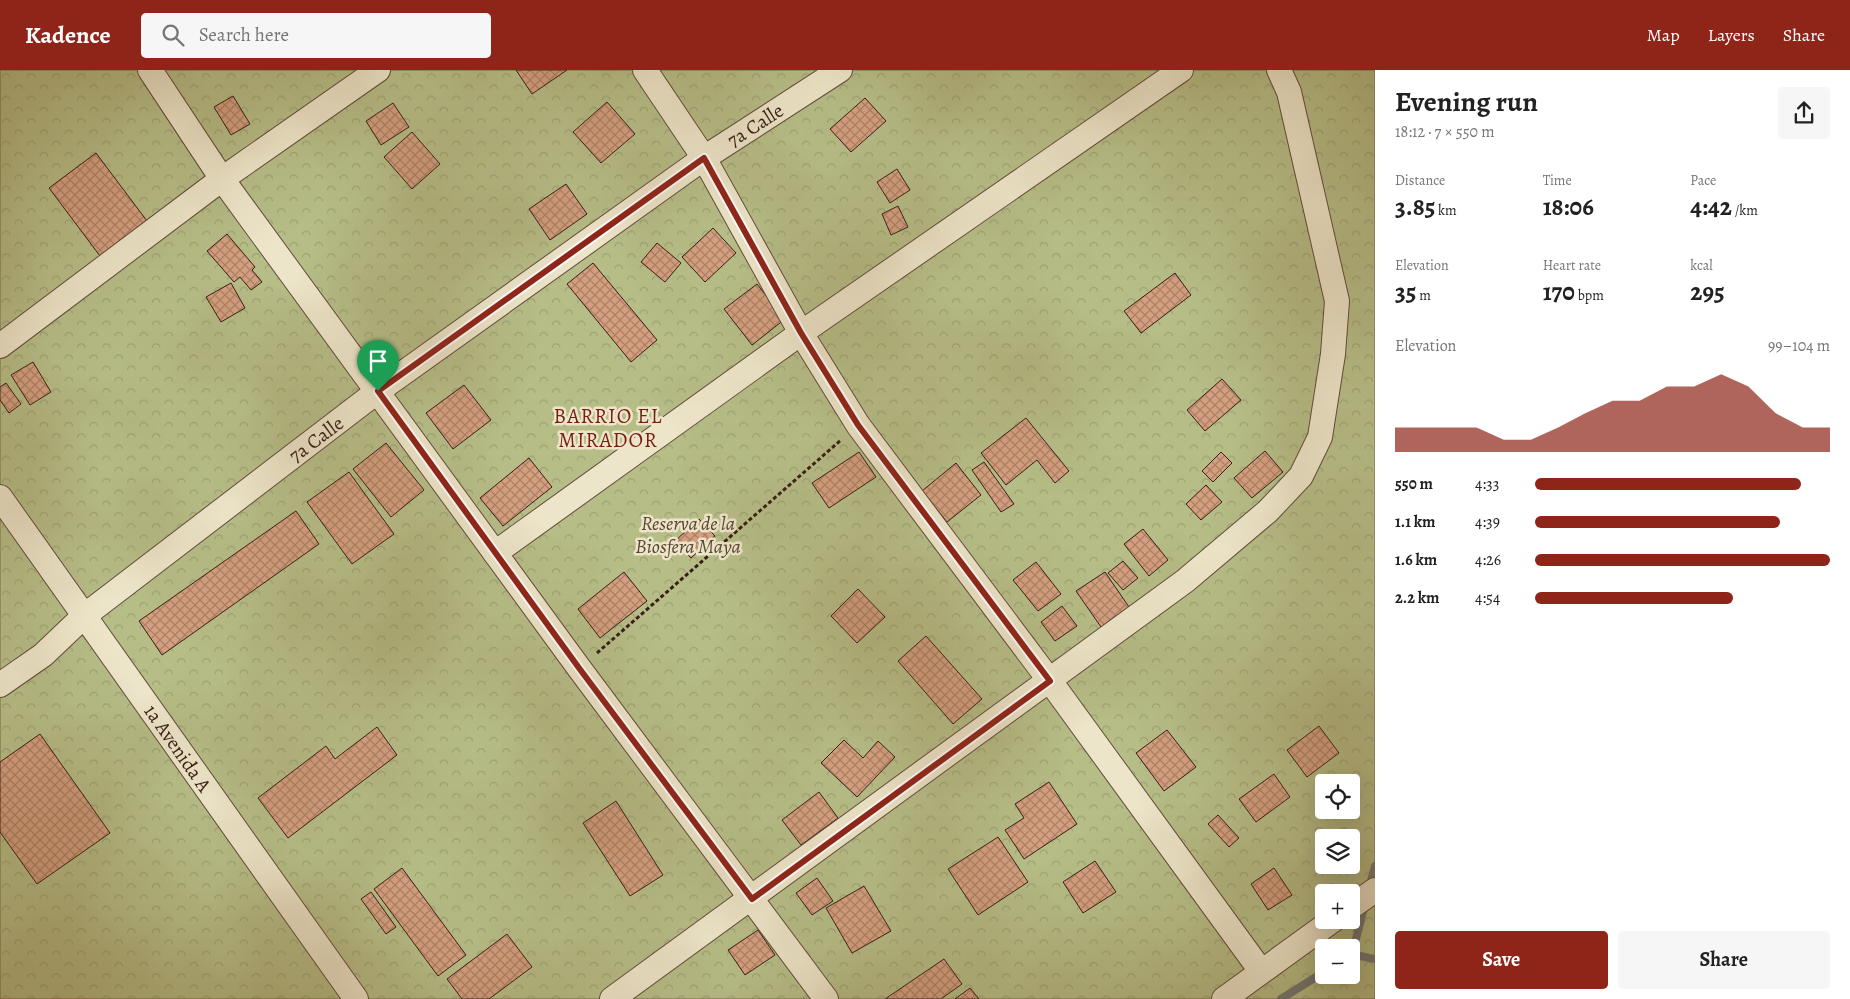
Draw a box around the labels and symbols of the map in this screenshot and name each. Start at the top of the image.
street label: 7a Calle [722,97,789,154]
pin [357,340,399,391]
district label: BARRIO EL MIRADOR [554,402,662,454]
street label: 7a Calle [283,410,349,469]
park label: Reserva de la Biosfera Maya [635,510,741,560]
street label: 1a Avenida A [137,699,218,798]

